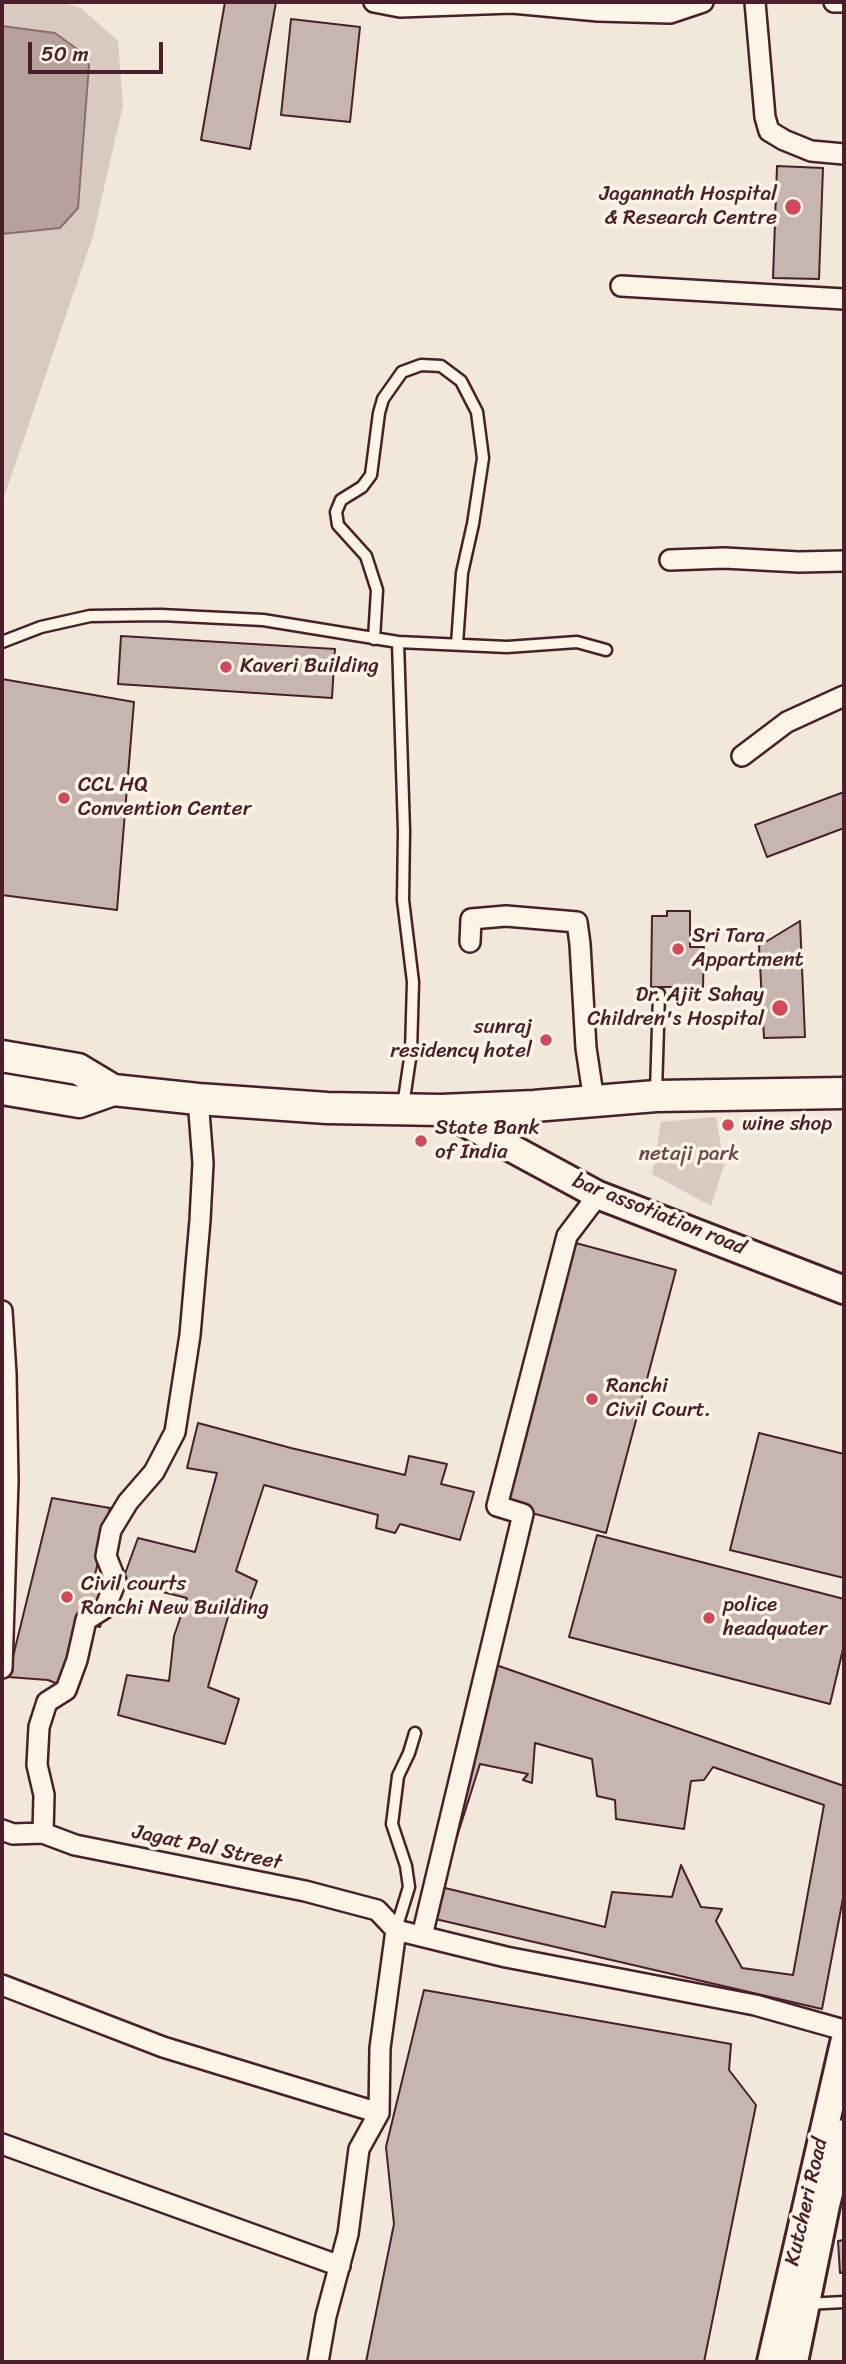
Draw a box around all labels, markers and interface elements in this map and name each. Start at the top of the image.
scale bar [32,28,166,72]
text: 50 m [41,35,89,73]
place label: Jagannath Hospital & Research Centre [599,182,777,232]
marker: Jagannath Hospital & Research Centre [783,197,803,217]
place label: Kaveri Building [240,654,379,680]
marker: Kaveri Building [218,659,234,675]
place label: CCL HQ Convention Center [78,773,251,823]
marker: CCL HQ Convention Center [56,790,72,806]
place label: Sri Tara Appartment [692,924,804,974]
marker: Sri Tara Appartment [670,941,686,957]
place label: Dr. Ajit Sahay Children's Hospital [587,983,764,1033]
marker: Dr. Ajit Sahay Children's Hospital [770,998,790,1018]
place label: sunraj residency hotel [390,1015,532,1065]
marker: sunraj residency hotel [538,1032,554,1048]
place label: wine shop [742,1112,832,1138]
place label: State Bank of India [435,1116,540,1166]
marker: wine shop [720,1117,736,1133]
marker: State Bank of India [413,1133,429,1149]
park label: netaji park [639,1142,739,1168]
street label: bar assotiation road [569,1169,749,1261]
place label: Ranchi Civil Court. [606,1374,711,1424]
marker: Ranchi Civil Court. [584,1391,600,1407]
place label: Civil courts Ranchi New Building [81,1572,269,1622]
marker: Civil courts Ranchi New Building [59,1589,75,1605]
place label: police headquater [723,1593,827,1643]
marker: police headquater [701,1610,717,1626]
street label: Jagat Pal Street [130,1820,284,1876]
street label: Kutcheri Road [780,2136,834,2268]

